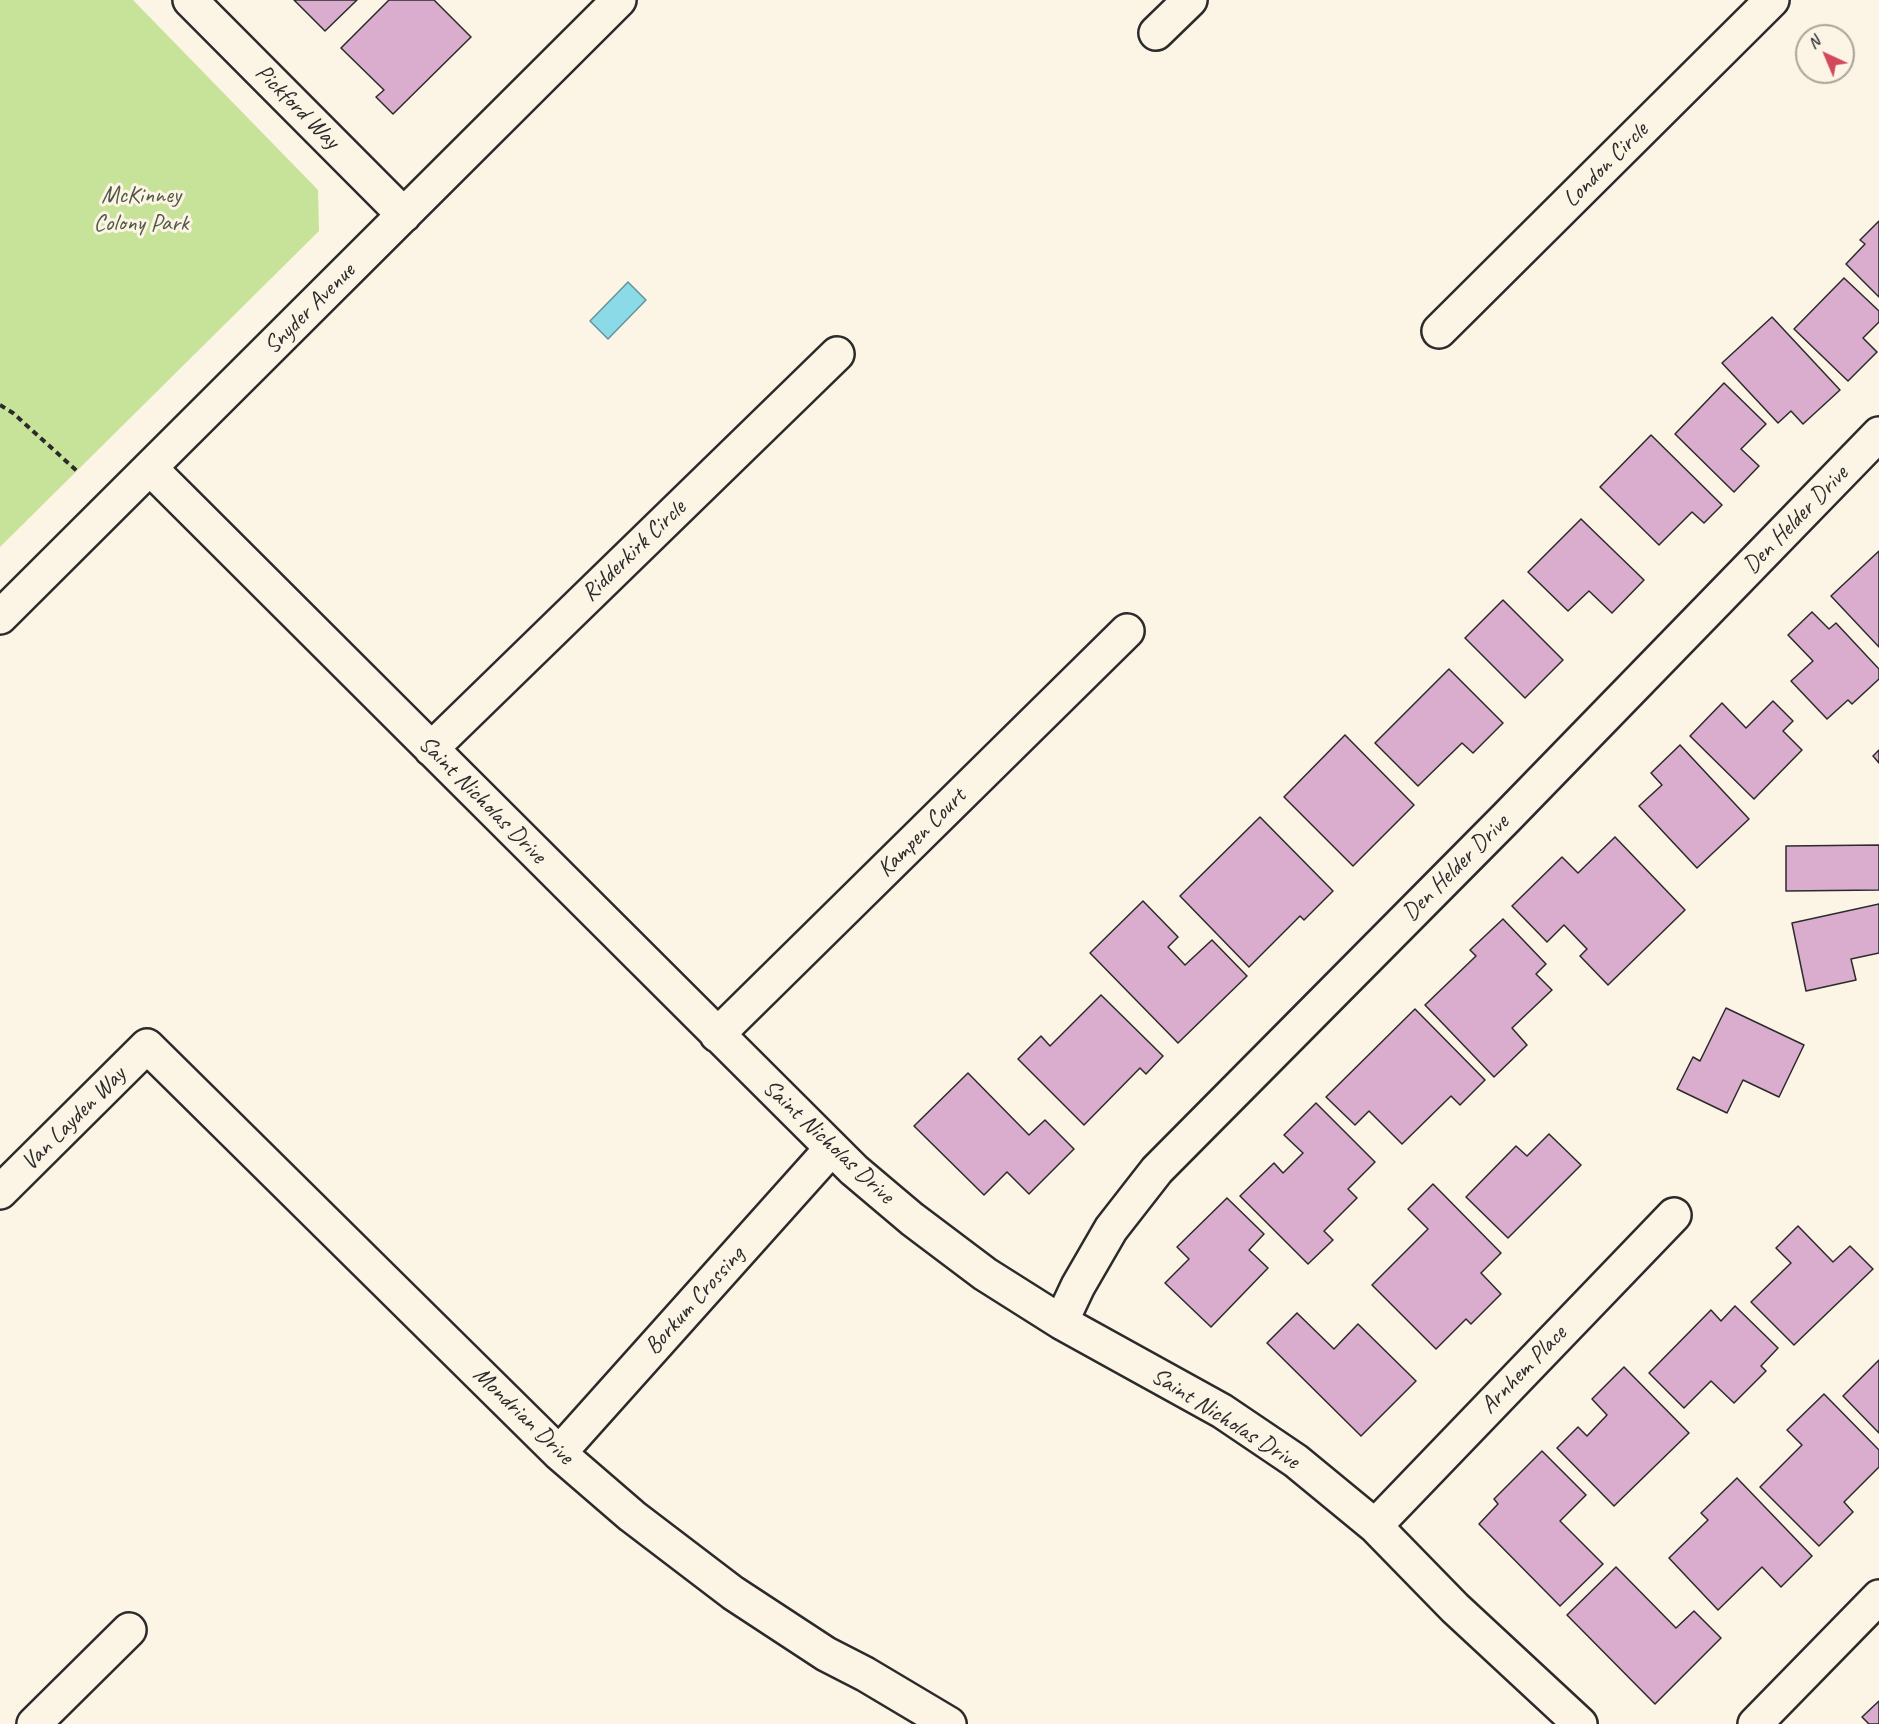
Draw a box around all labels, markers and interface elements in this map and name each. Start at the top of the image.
north arrow [1795,24,1855,84]
text: N [1803,32,1824,53]
street label: Pickford Way [249,59,345,155]
street label: London Circle [1557,116,1655,214]
park label: McKinney Colony Park [93,182,189,238]
street label: Snyder Avenue [258,257,362,361]
street label: Den Helder Drive [1737,460,1855,580]
street label: Ridderkirk Circle [576,494,692,608]
street label: Saint Nicholas Drive [412,730,552,870]
street label: Kampen Court [872,783,972,883]
street label: Den Helder Drive [1397,809,1515,927]
street label: Van Layden Way [16,1061,132,1177]
street label: Saint Nicholas Drive [756,1074,900,1210]
street label: Borkum Crossing [639,1241,751,1361]
street label: Arnhem Place [1475,1320,1573,1420]
street label: Mondrian Drive [467,1361,579,1471]
street label: Saint Nicholas Drive [1146,1362,1304,1476]

